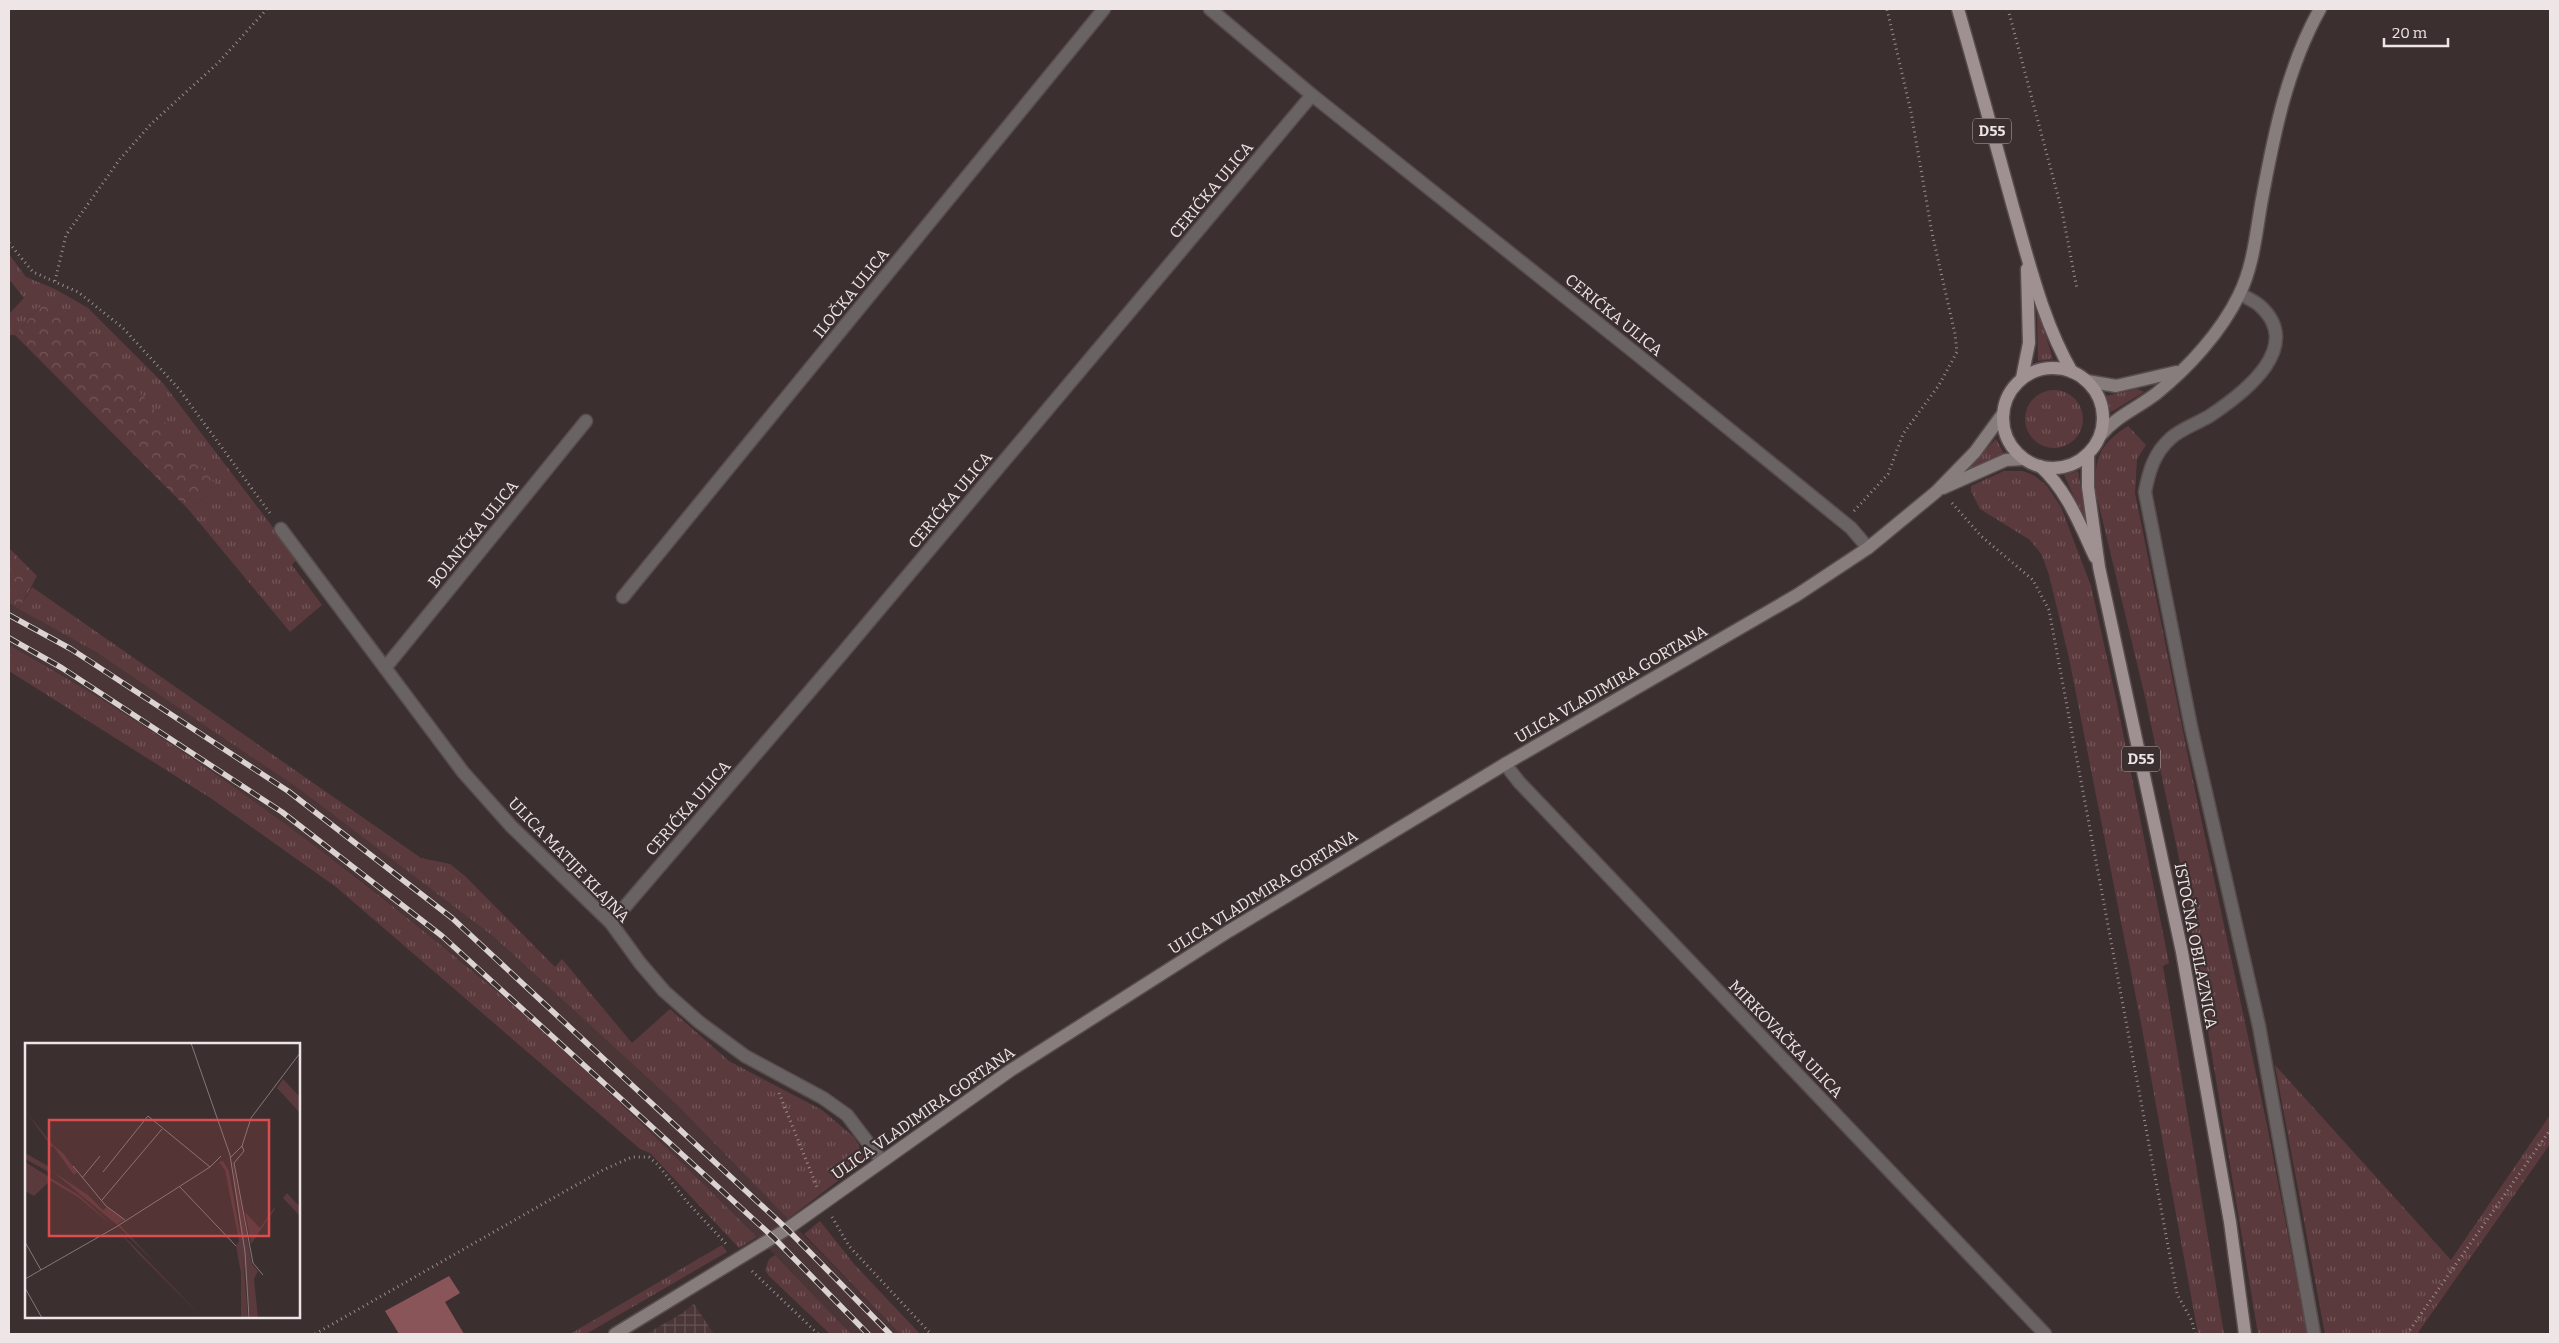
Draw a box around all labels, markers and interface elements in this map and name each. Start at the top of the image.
scale bar [2384,15,2448,47]
text: 20 m [2392,24,2428,42]
road number: D55 [1973,118,2011,144]
street label: CERIĆKA ULICA [1164,137,1257,242]
street label: ILOČKA ULICA [808,243,893,341]
street label: CERIĆKA ULICA [1561,269,1668,361]
street label: CERIĆKA ULICA [903,447,996,552]
street label: BOLNIČKA ULICA [423,475,522,591]
street label: ULICA VLADIMIRA GORTANA [1511,621,1711,747]
road number: D55 [2122,746,2160,772]
street label: CERIĆKA ULICA [641,755,735,859]
street label: ULICA MATIJE KLAJNA [504,793,634,927]
street label: ULICA VLADIMIRA GORTANA [1165,826,1361,958]
street label: ISTOČNA OBILAZNICA [2171,861,2223,1031]
street label: MIRKOVAČKA ULICA [1725,976,1848,1102]
street label: ULICA VLADIMIRA GORTANA [828,1042,1019,1184]
inset map [25,1043,300,1318]

